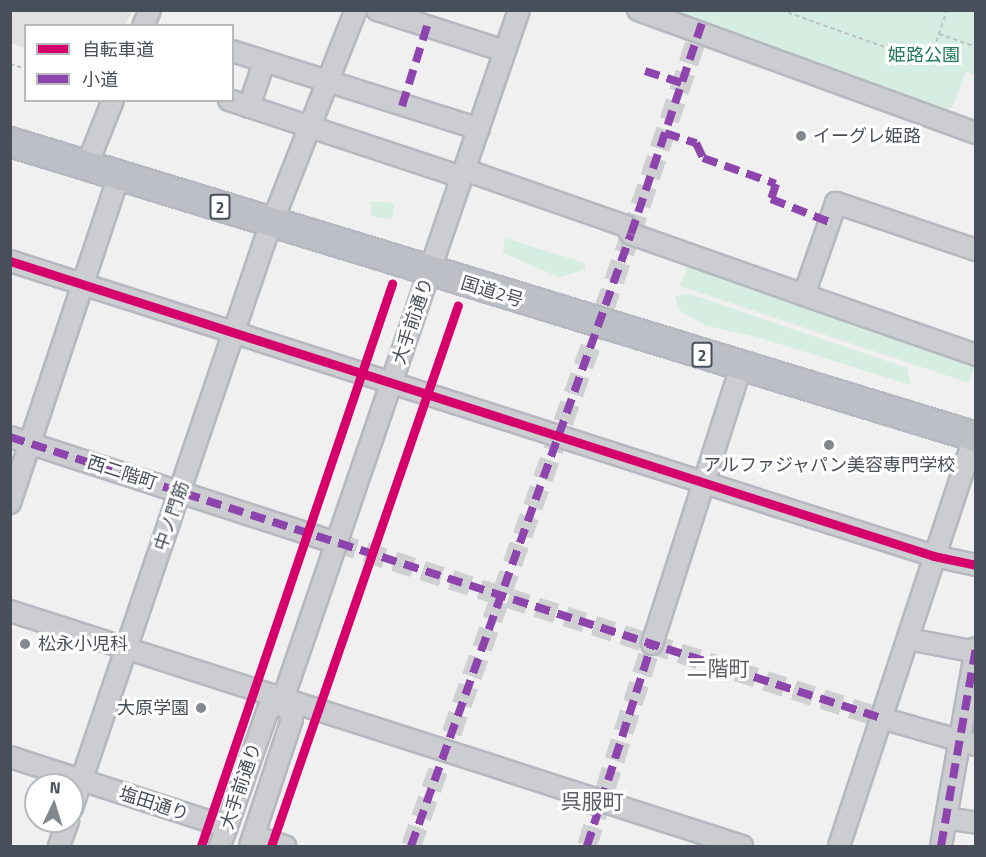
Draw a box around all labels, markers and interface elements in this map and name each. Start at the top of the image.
legend [24,24,234,102]
text: 自転車道 [82,36,154,63]
park label: 姫路公園 [888,44,960,66]
text: 小道 [82,66,118,93]
place label: イーグレ姫路 [813,125,921,147]
marker: イーグレ姫路 [794,129,808,143]
road number: 2 [210,194,230,220]
street label: 国道2号 [458,272,526,312]
street label: 大手前通り [388,275,438,367]
road number: 2 [692,342,712,368]
marker: アルファジャパン美容専門学校 [822,438,836,452]
street label: 西二階町 [84,452,160,494]
place label: アルファジャパン美容専門学校 [703,454,955,476]
street label: 中ノ門筋 [150,478,194,554]
place label: 松永小児科 [38,633,128,655]
marker: 松永小児科 [16,635,34,653]
district label: 二階町 [687,655,749,681]
place label: 大原学園 [117,697,189,719]
marker: 大原学園 [194,701,208,715]
street label: 大手前通り [216,740,266,832]
north arrow [24,773,84,833]
text: N [49,775,61,799]
street label: 塩田通り [116,783,192,825]
district label: 呉服町 [561,788,623,814]

